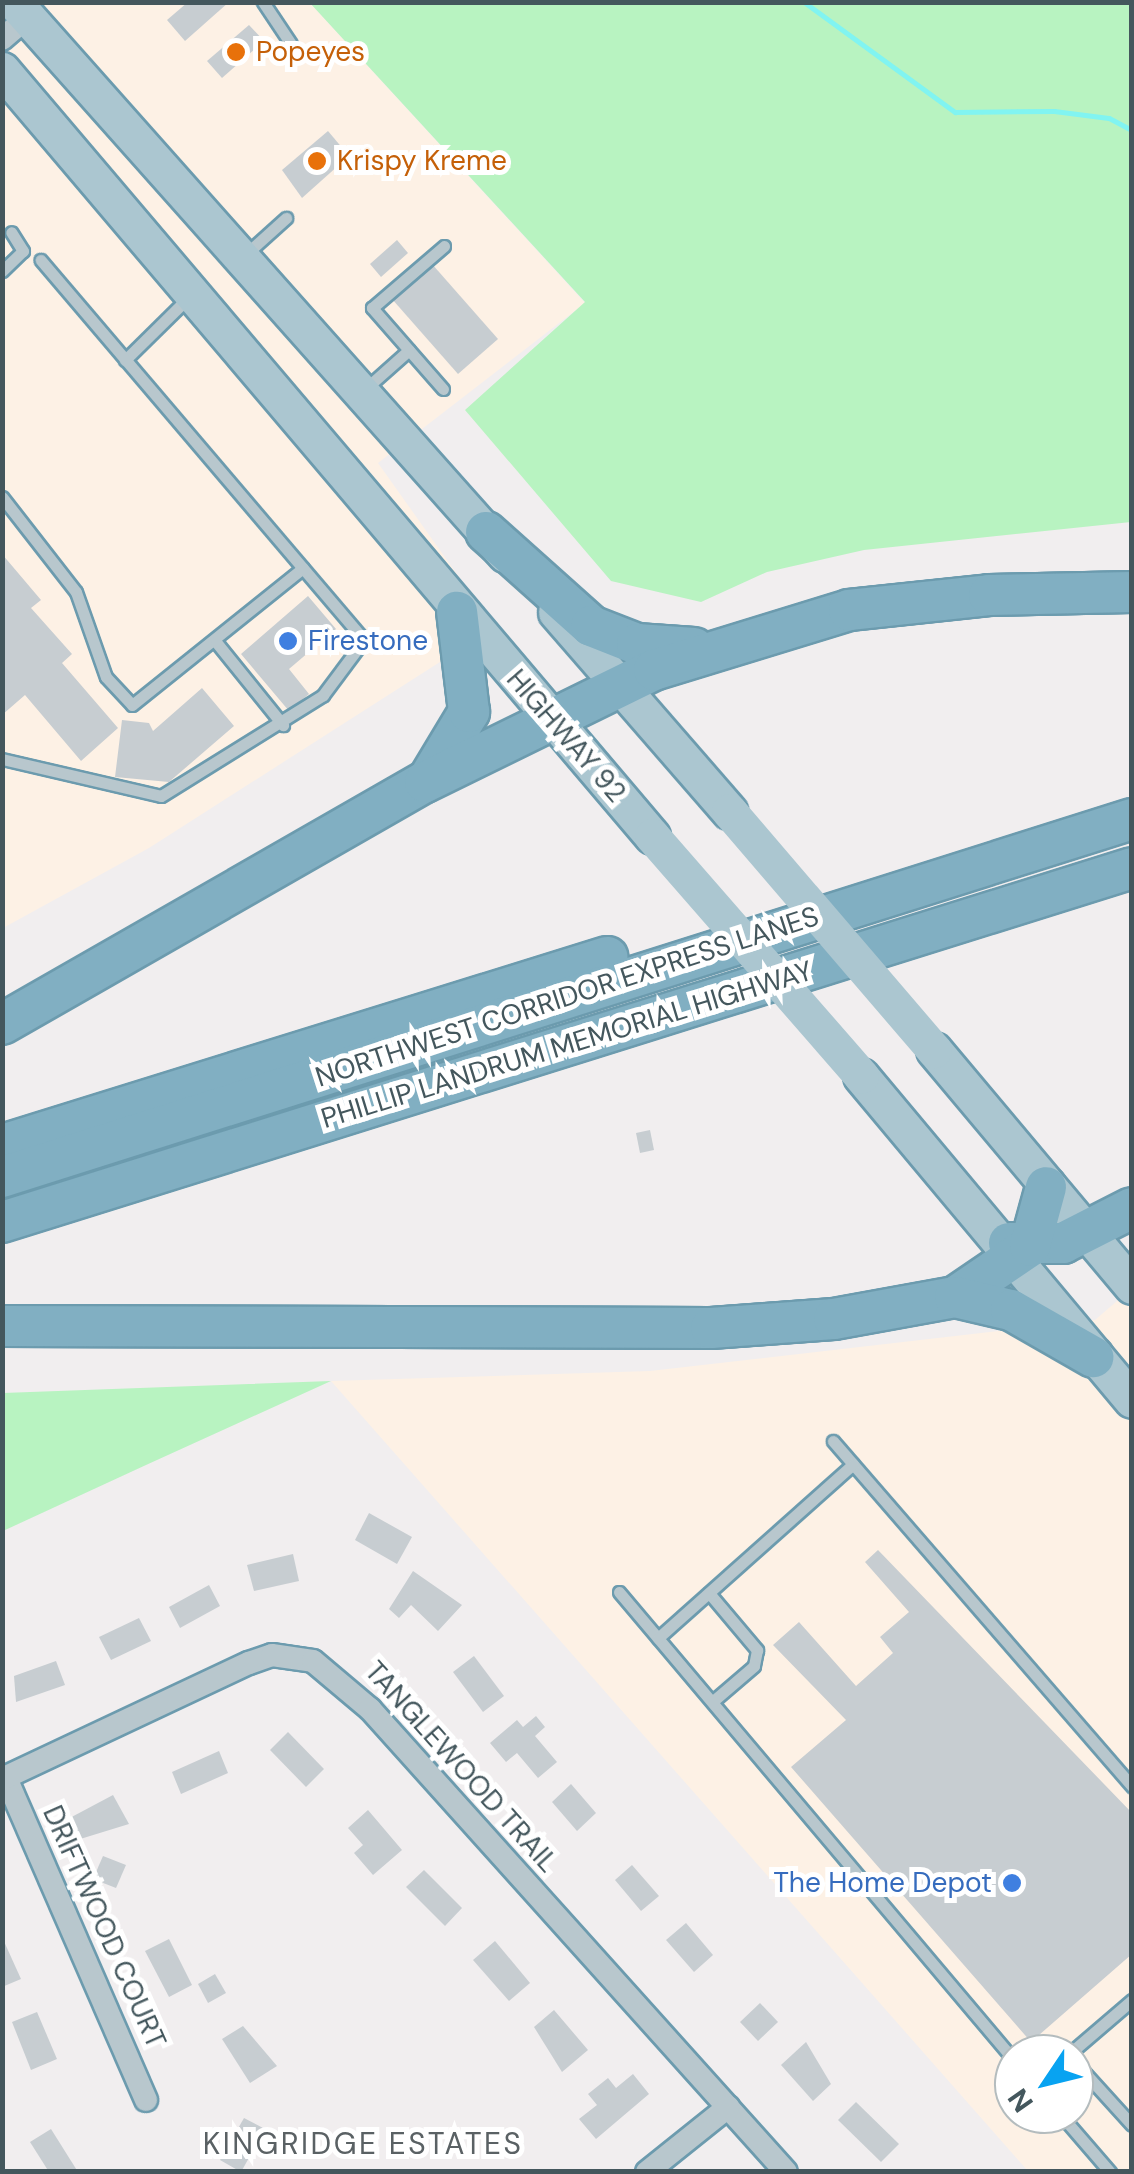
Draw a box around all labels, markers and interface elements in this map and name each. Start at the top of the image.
place label: Popeyes [256,35,365,69]
marker: Popeyes [225,41,247,63]
place label: Krispy Kreme [337,144,507,178]
marker: Krispy Kreme [306,150,328,172]
place label: Firestone [308,624,428,658]
marker: Firestone [277,630,299,652]
street label: HIGHWAY 92 [499,663,633,809]
street label: NORTHWEST CORRIDOR EXPRESS LANES [311,900,823,1094]
street label: PHILLIP LANDRUM MEMORIAL HIGHWAY [317,954,817,1136]
street label: TANGLEWOOD TRAIL [358,1655,564,1879]
street label: DRIFTWOOD COURT [35,1800,173,2054]
place label: The Home Depot [773,1866,992,1900]
marker: The Home Depot [1001,1872,1023,1894]
north arrow [994,2034,1094,2134]
text: N [1000,2081,1042,2119]
district label: KINGRIDGE ESTATES [203,2126,523,2162]

